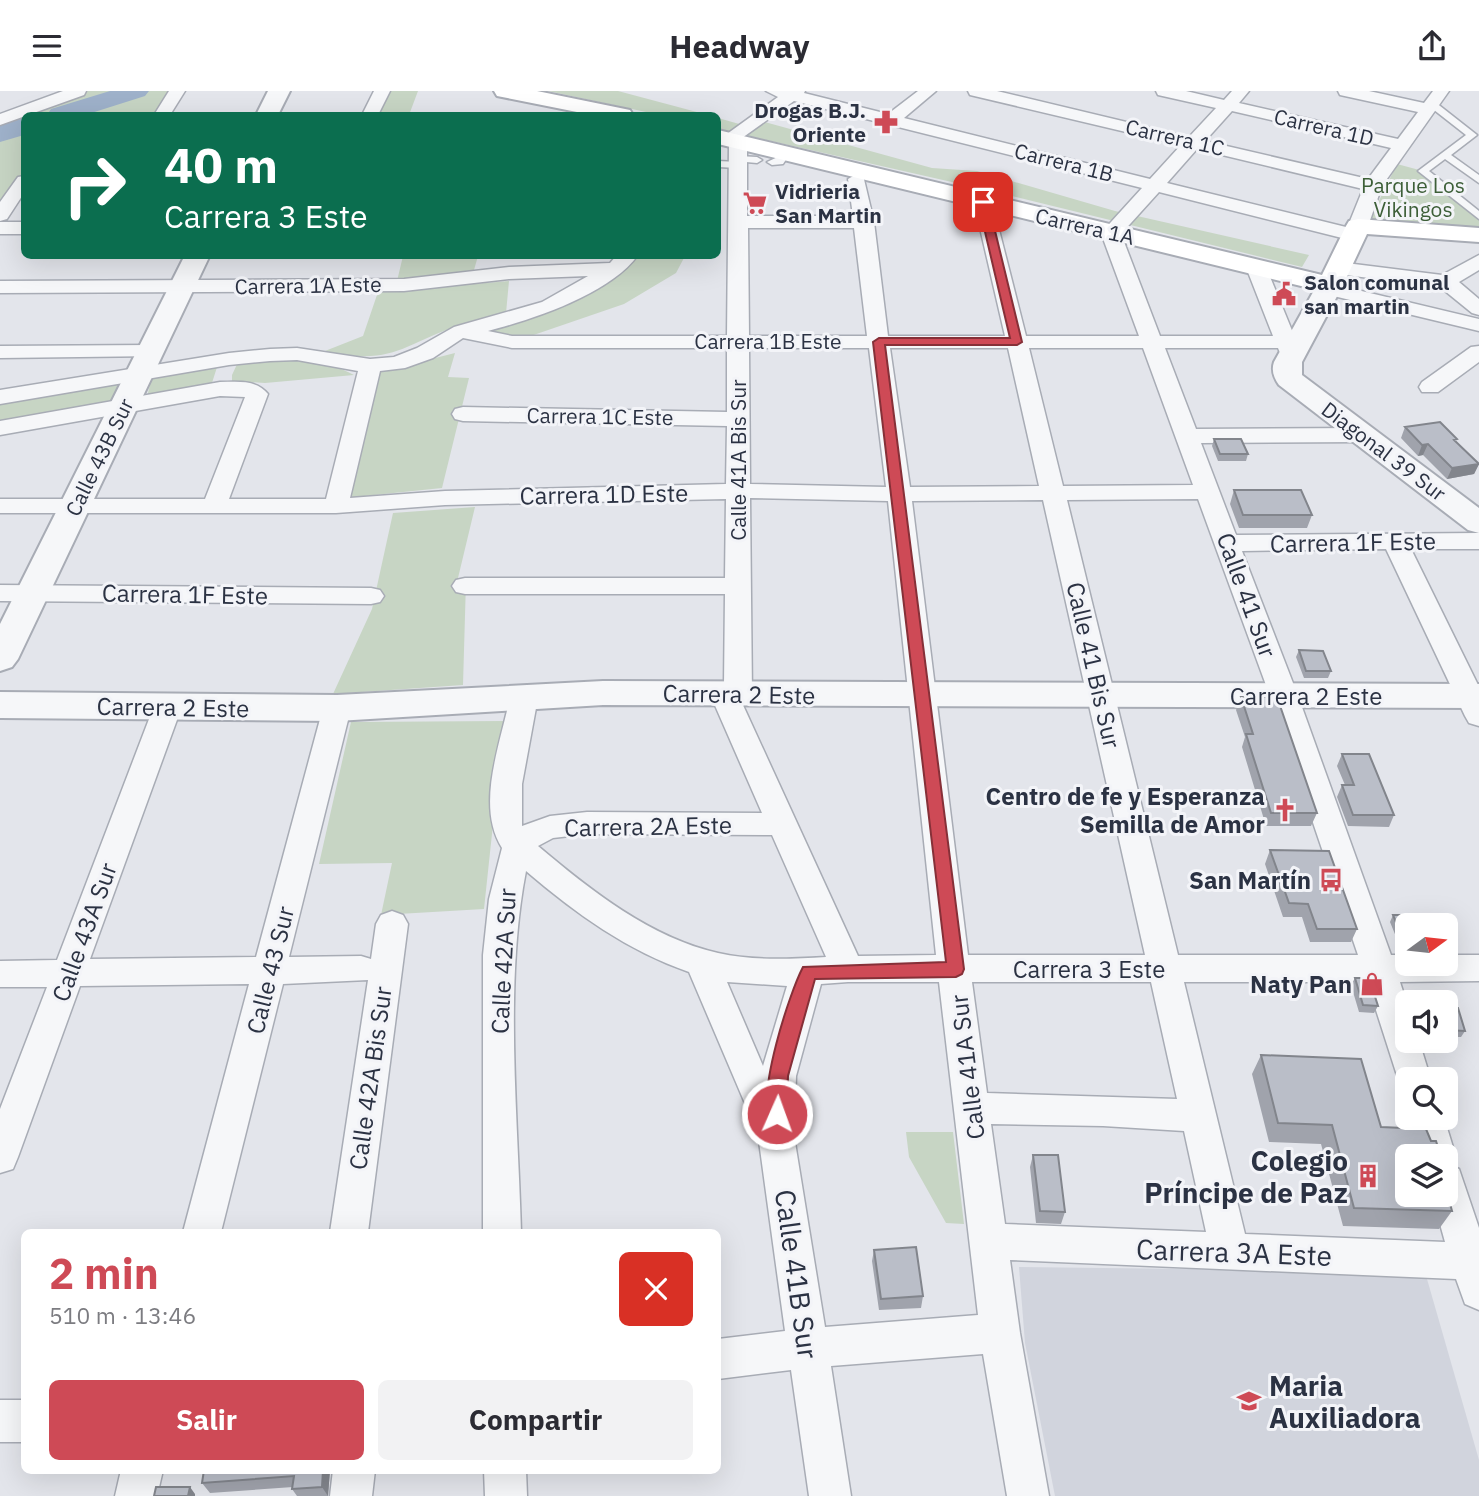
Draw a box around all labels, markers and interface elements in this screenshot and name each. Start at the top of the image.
text: Headway [669,25,810,67]
icon: menu [28,27,66,65]
icon: share [1413,27,1451,65]
place label: Drogas B.J. Oriente [754,96,866,148]
street label: Carrera 1D [1271,102,1377,152]
pharmacy icon: Drogas B.J. Oriente [872,108,900,136]
street label: Carrera 1C [1123,112,1227,162]
text: 40 m [164,133,278,196]
street label: Carrera 1B [1012,136,1116,188]
icon: right [49,140,140,231]
park label: Parque Los Vikingos [1361,171,1465,223]
pin [953,172,1013,232]
place label: Vidrieria San Martin [775,177,882,229]
icon: arrive [964,183,1002,221]
supermarket icon: Vidrieria San Martin [741,189,769,217]
text: Carrera 3 Este [164,195,368,237]
street label: Carrera 1A [1033,201,1137,251]
place label: Salon comunal san martin [1304,268,1449,320]
street label: Carrera 1A Este [234,270,382,300]
public building icon: Salon comunal san martin [1270,280,1298,308]
street label: Carrera 1B Este [694,327,842,355]
street label: Calle 41A Bis Sur [724,379,752,541]
street label: Calle 43B Sur [58,393,140,521]
street label: Diagonal 39 Sur [1316,395,1452,507]
street label: Carrera 1C Este [526,401,674,431]
street label: Carrera 1D Este [519,477,689,511]
street label: Carrera 1F Este [1270,525,1436,559]
street label: Calle 41 Sur [1210,528,1284,662]
street label: Carrera 1F Este [102,577,268,611]
street label: Calle 41 Bis Sur [1059,579,1129,751]
street label: Carrera 2 Este [662,677,816,711]
street label: Carrera 2 Este [1230,680,1382,712]
street label: Carrera 2 Este [96,690,250,724]
place label: Centro de fe y Esperanza Semilla de Amor [986,780,1265,840]
church icon: Centro de fe y Esperanza Semilla de Amor [1271,796,1299,824]
street label: Carrera 2A Este [564,809,732,843]
street label: Calle 43A Sur [44,858,124,1006]
place label: San Martín [1189,864,1311,896]
bus stop icon: San Martín [1317,866,1345,894]
street label: Calle 42A Sur [483,887,523,1035]
street label: Calle 43 Sur [239,903,301,1037]
north arrow [1395,913,1458,977]
map controls [1395,913,1458,1207]
street label: Carrera 3 Este [1013,953,1165,985]
place label: Naty Pan [1250,968,1352,1000]
shop icon: Naty Pan [1358,970,1386,998]
street label: Calle 42A Bis Sur [341,984,399,1172]
button: sound [1395,990,1458,1053]
street label: Calle 41A Sur [942,993,992,1141]
button: search [1395,1067,1458,1130]
position arrow [740,1077,814,1151]
place label: Colegio Príncipe de Paz [1144,1142,1348,1211]
button: layers [1395,1144,1458,1207]
building icon: Colegio Príncipe de Paz [1354,1162,1382,1190]
street label: Calle 41B Sur [767,1187,827,1361]
street label: Carrera 3A Este [1135,1230,1333,1274]
text: 2 min [49,1246,159,1301]
button: close [619,1252,693,1326]
text: 510 m · 13:46 [49,1300,196,1330]
place label: Maria Auxiliadora [1269,1367,1421,1436]
button: Salir [49,1380,364,1460]
button: Compartir [378,1380,693,1460]
school or university icon: Maria Auxiliadora [1235,1387,1263,1415]

